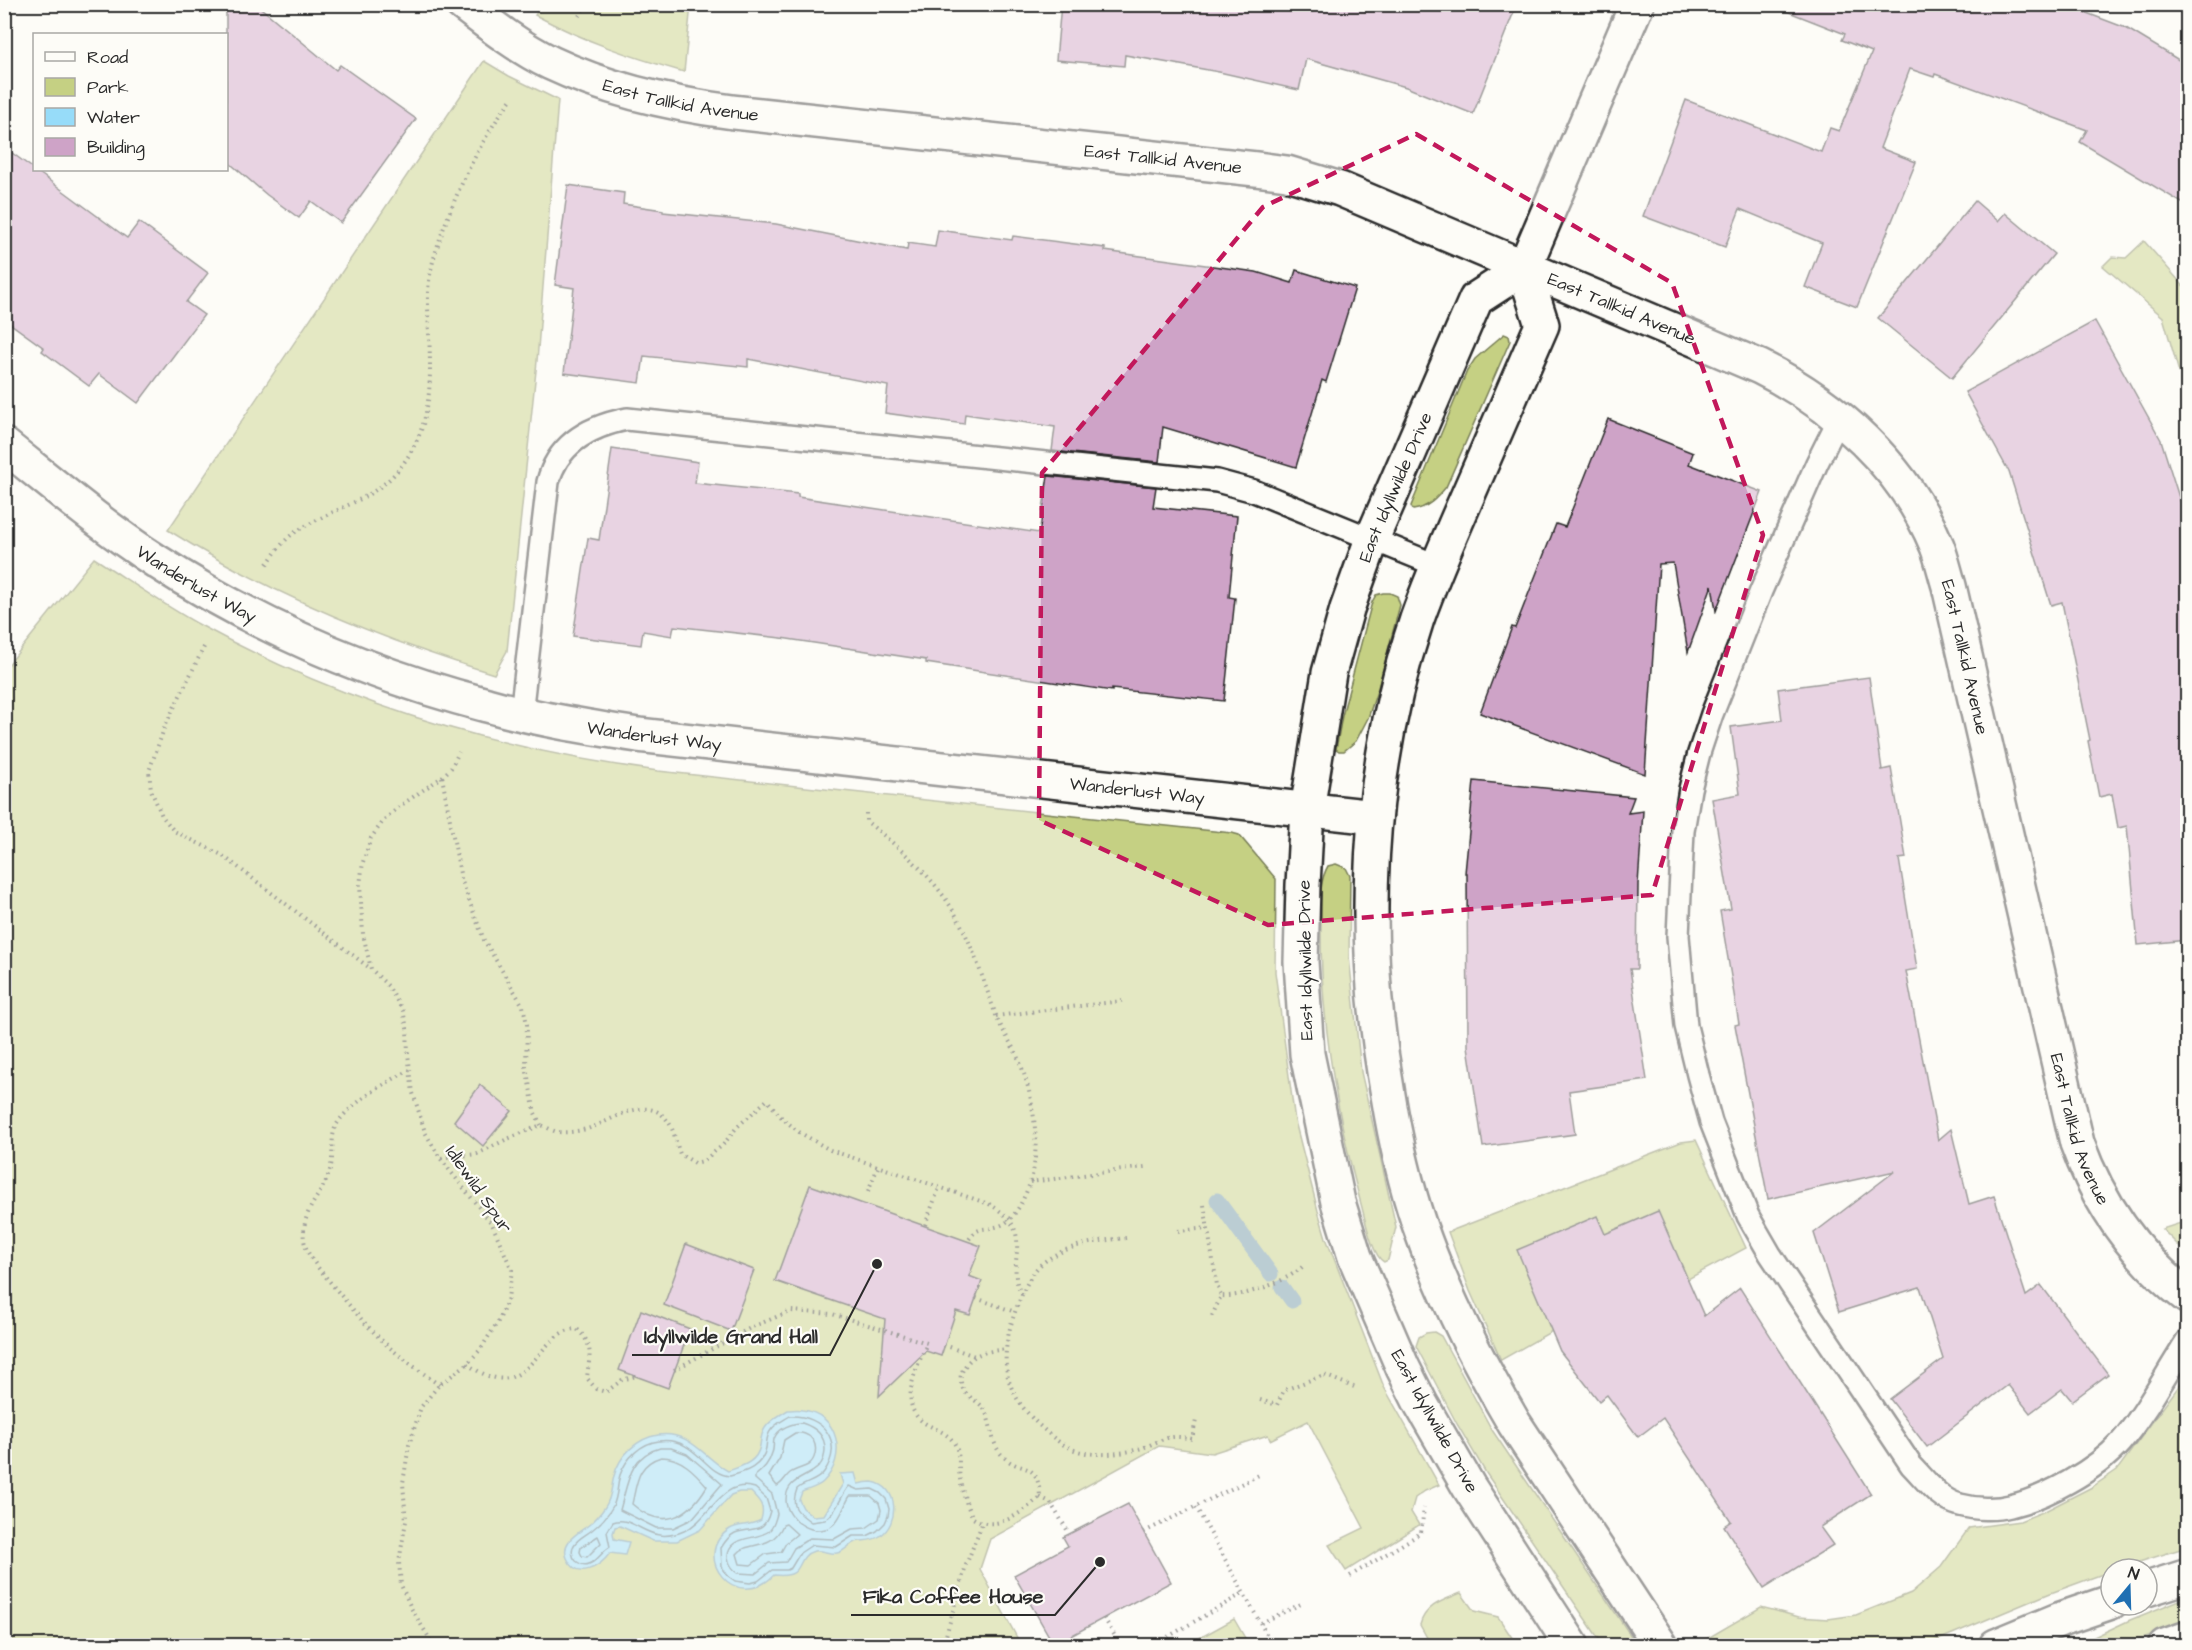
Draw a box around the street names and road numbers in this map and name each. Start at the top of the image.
street label: East Tallkid Avenue [600,73,760,128]
street label: East Tallkid Avenue [1083,138,1243,180]
street label: East Tallkid Avenue [1544,266,1699,351]
street label: East Idyllwilde Drive [1353,408,1439,566]
street label: Wanderlust Way [131,539,261,630]
street label: East Tallkid Avenue [1935,577,1995,737]
street label: Wanderlust Way [585,715,723,758]
street label: Wanderlust Way [1068,771,1206,812]
street label: East Idyllwilde Drive [1292,879,1320,1040]
street label: East Tallkid Avenue [2044,1051,2116,1210]
street label: Idlewild Spur [439,1140,518,1238]
street label: East Idyllwilde Drive [1384,1345,1485,1498]

